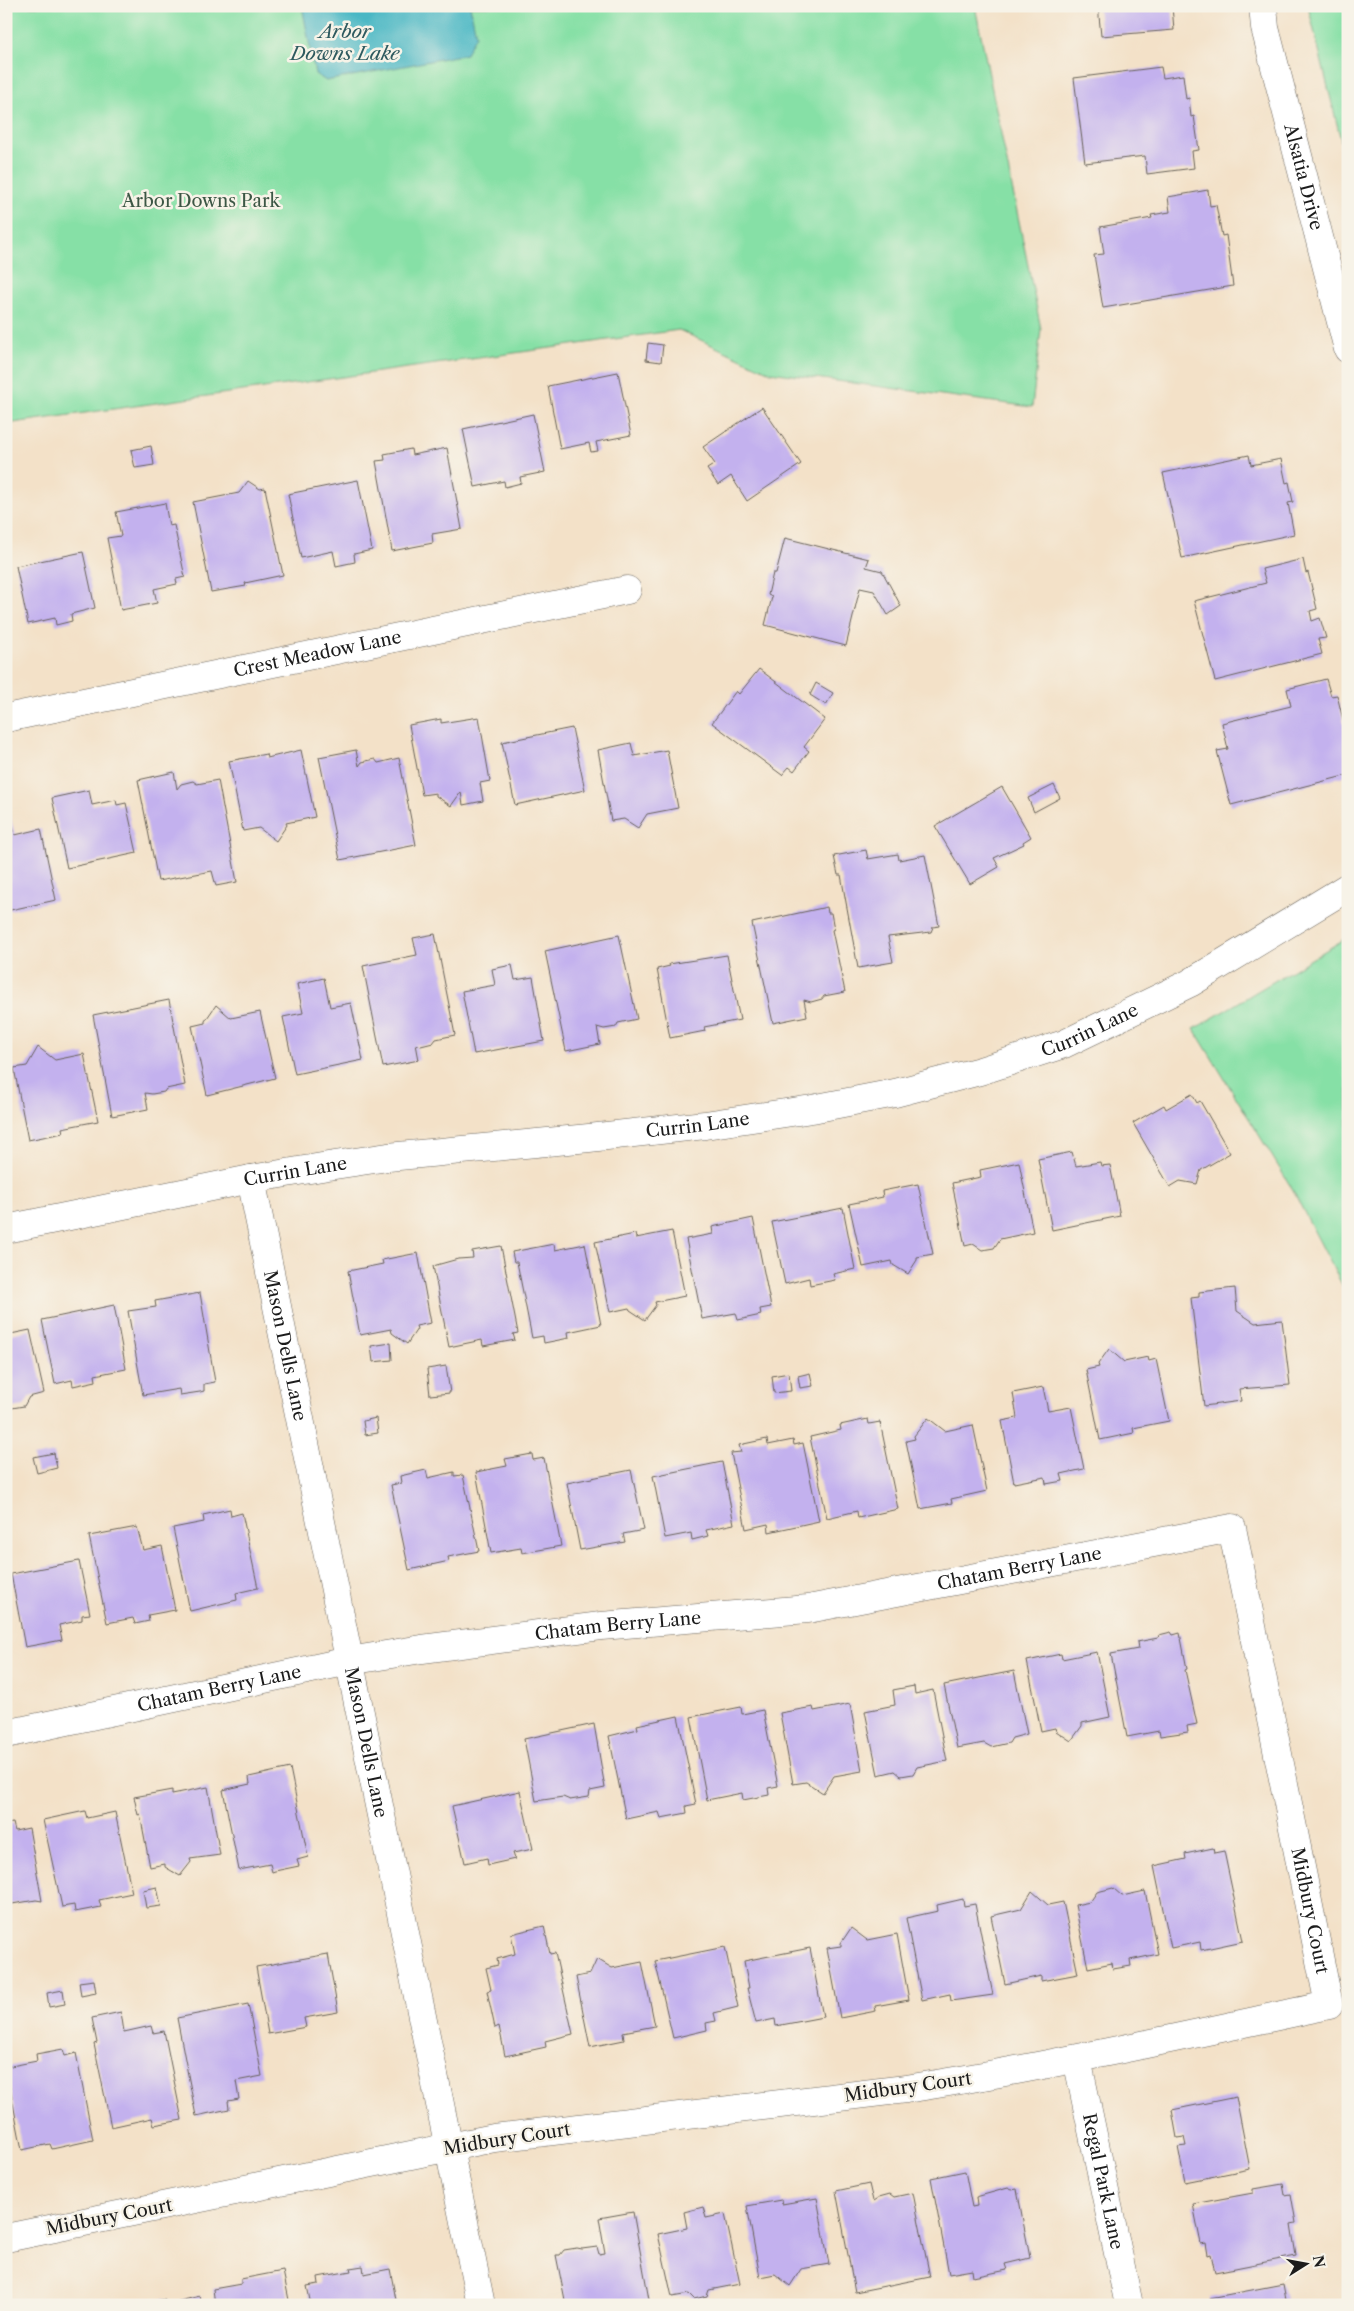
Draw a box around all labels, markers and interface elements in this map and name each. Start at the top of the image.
water label: Arbor Downs Lake [289,20,400,65]
street label: Alsatia Drive [1279,121,1328,232]
park label: Arbor Downs Park [121,190,282,212]
street label: Crest Meadow Lane [232,626,403,682]
street label: Currin Lane [1038,999,1142,1062]
street label: Currin Lane [645,1108,751,1143]
street label: Currin Lane [242,1152,348,1191]
street label: Mason Dells Lane [259,1268,311,1423]
street label: Chatam Berry Lane [935,1542,1103,1595]
street label: Chatam Berry Lane [534,1607,702,1645]
street label: Chatam Berry Lane [135,1660,303,1717]
street label: Mason Dells Lane [340,1665,392,1820]
street label: Midbury Court [1286,1846,1334,1976]
street label: Midbury Court [843,2067,974,2107]
street label: Regal Park Lane [1078,2111,1128,2251]
street label: Midbury Court [442,2118,573,2160]
street label: Midbury Court [44,2194,175,2240]
north arrow [1282,2238,1332,2288]
text: N [1309,2254,1329,2269]

